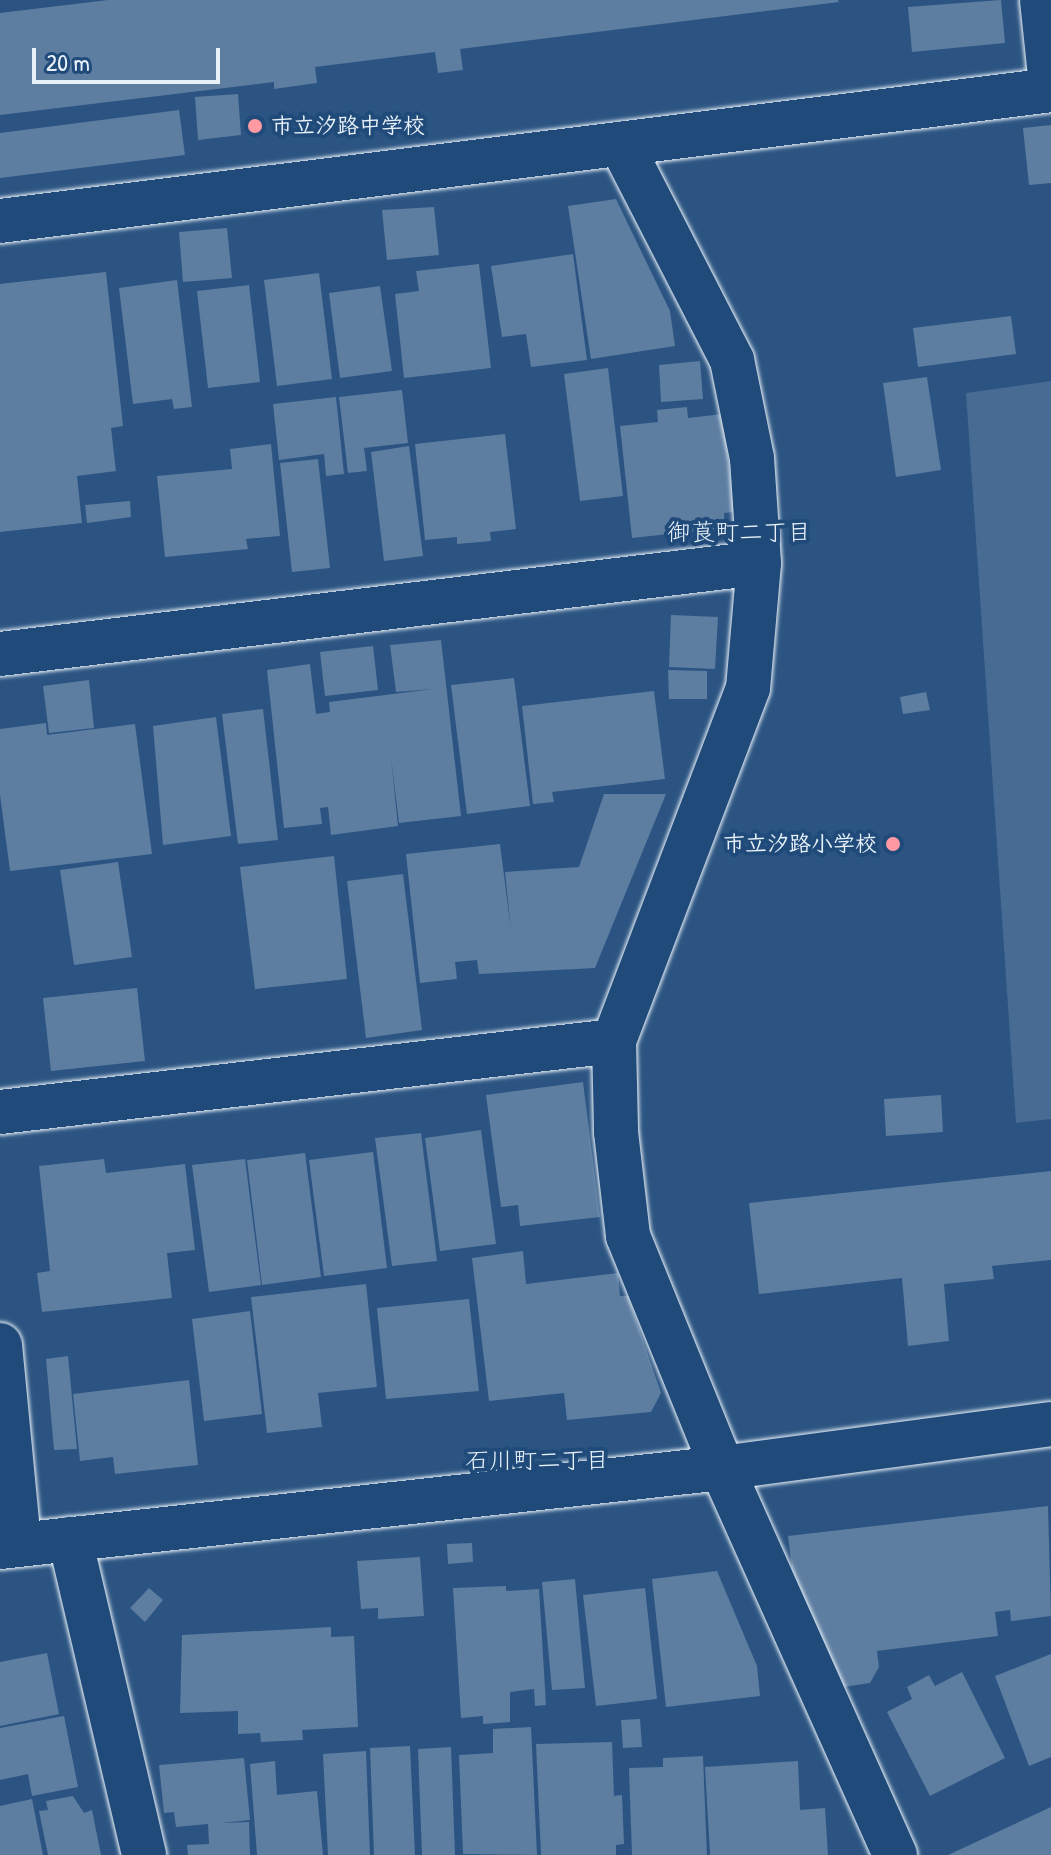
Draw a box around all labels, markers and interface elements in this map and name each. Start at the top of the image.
scale bar [36,32,224,82]
text: 20 m [46,46,90,78]
place label: 市立汐路中学校 [271,113,425,139]
marker: 市立汐路中学校 [246,117,264,135]
district label: 御莨町二丁目 [667,518,811,546]
place label: 市立汐路小学校 [723,831,877,857]
marker: 市立汐路小学校 [884,835,902,853]
district label: 石川町二丁目 [465,1446,609,1474]

